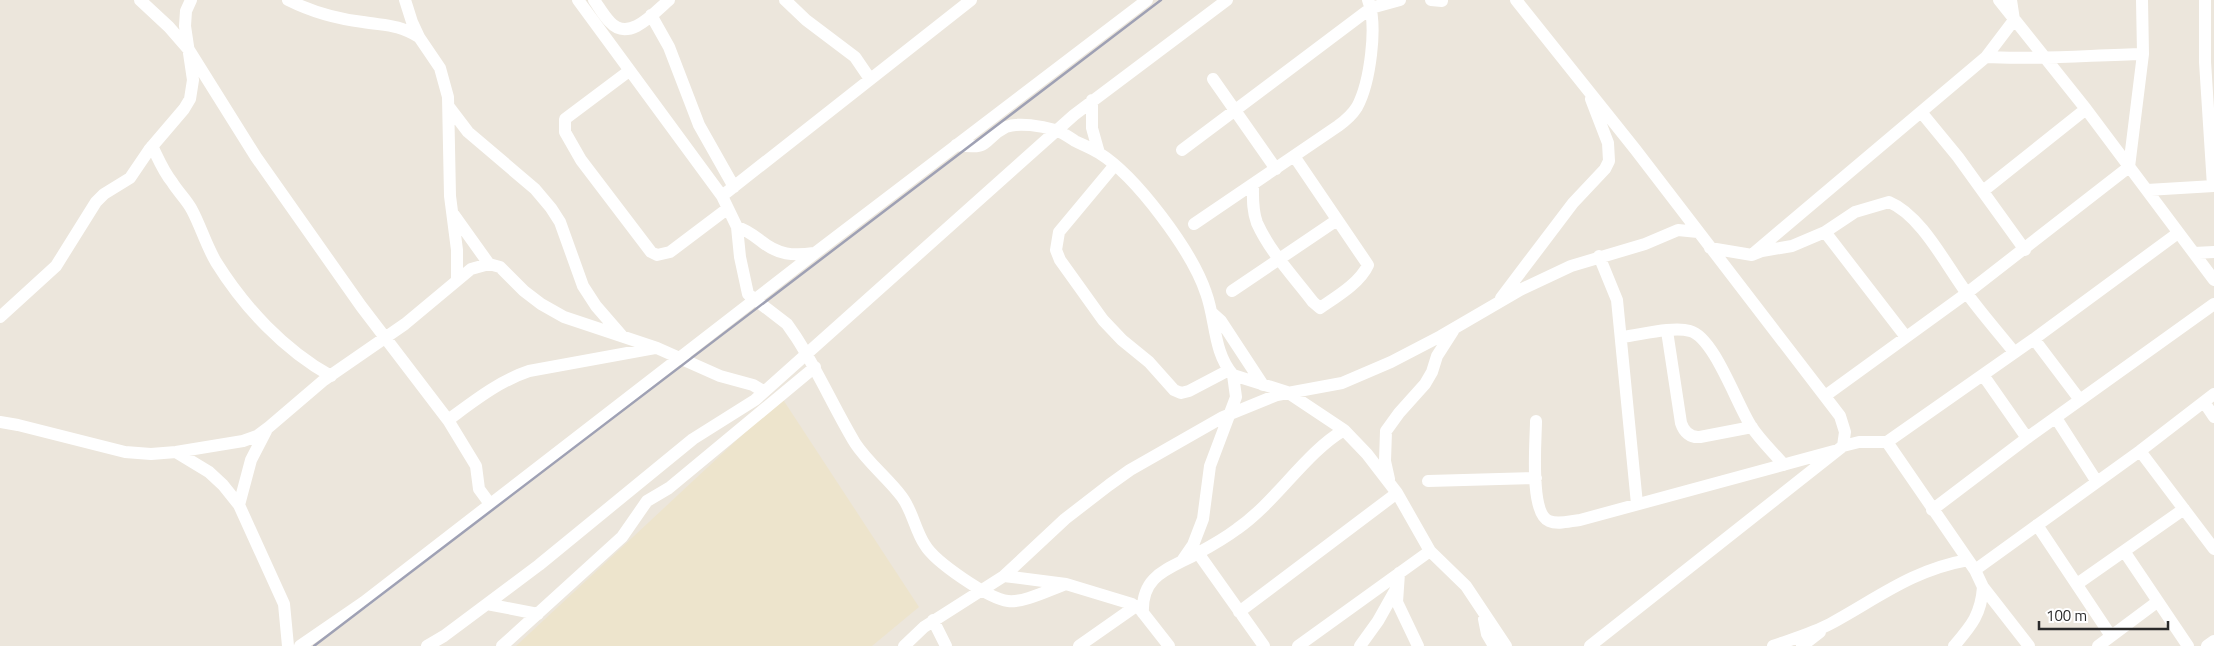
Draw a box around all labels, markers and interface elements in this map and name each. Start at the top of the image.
scale bar [2039,598,2168,630]
text: 100 m [2046,604,2087,627]

